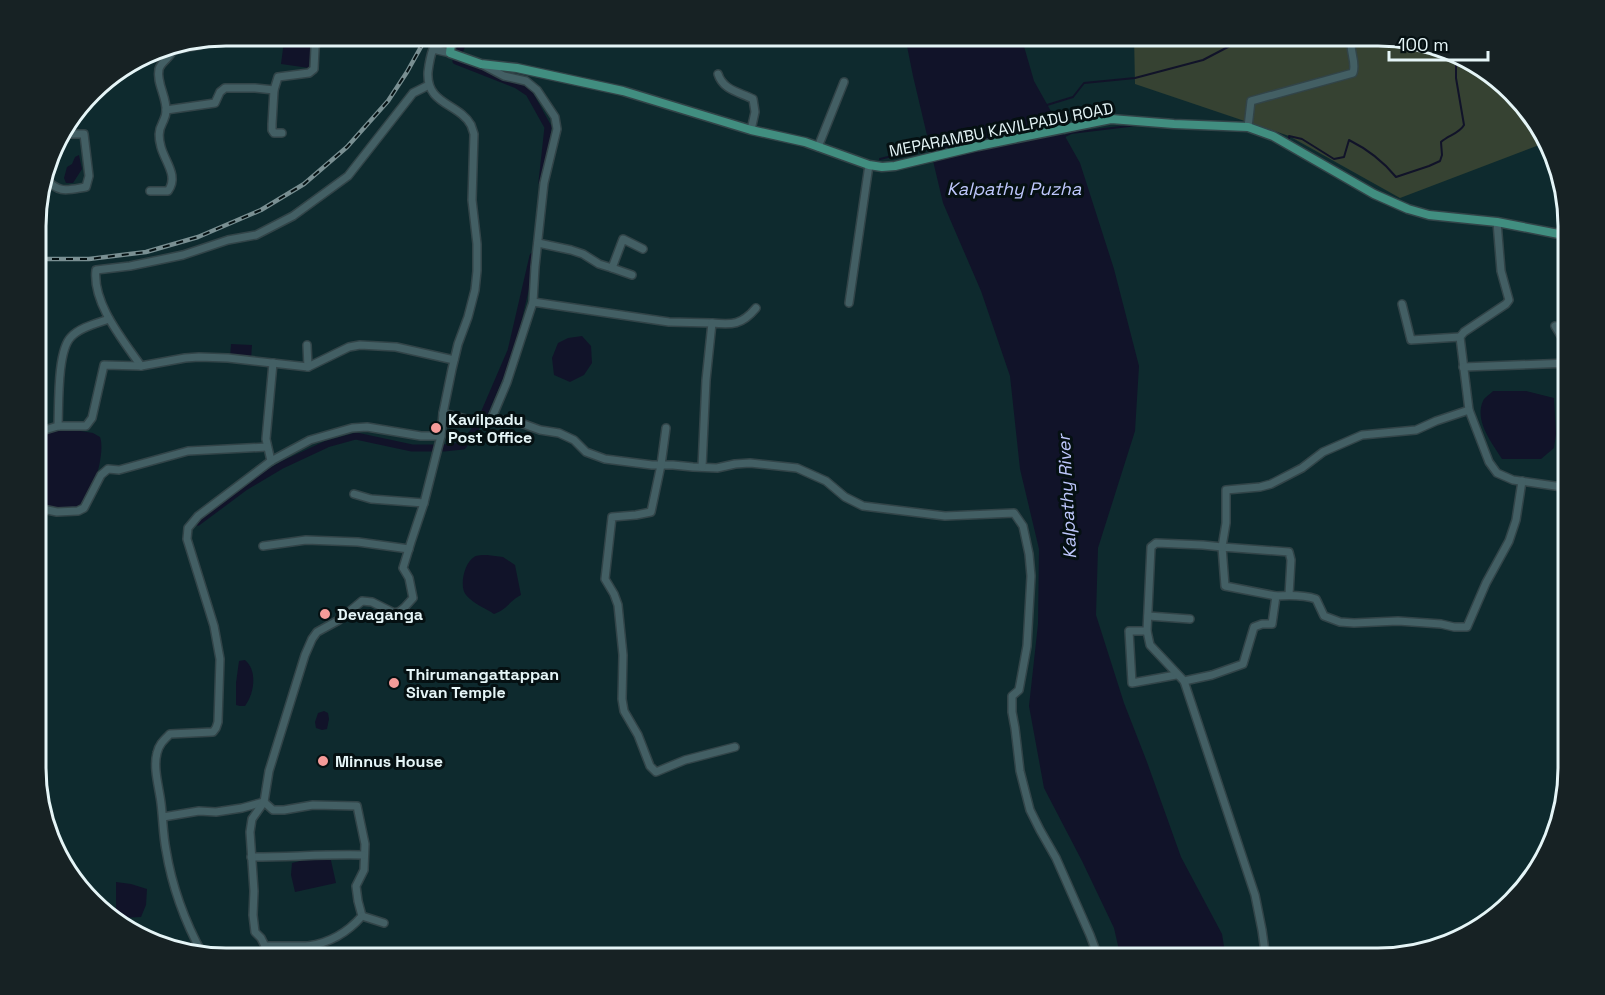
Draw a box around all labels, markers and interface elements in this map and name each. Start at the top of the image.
scale bar [1389,24,1488,62]
text: 100 m [1398,33,1449,56]
street label: MEPARAMBU KAVILPADU ROAD [887,97,1115,162]
water label: Kalpathy Puzha [947,177,1082,200]
place label: Kavilpadu Post Office [448,409,532,448]
marker: Kavilpadu Post Office [429,421,443,435]
water label: Kalpathy River [1052,432,1081,560]
place label: Devaganga [337,604,423,625]
marker: Devaganga [318,607,332,621]
place label: Thirumangattappan Sivan Temple [406,664,559,703]
marker: Thirumangattappan Sivan Temple [387,676,401,690]
place label: Minnus House [335,751,443,772]
marker: Minnus House [316,754,330,768]

